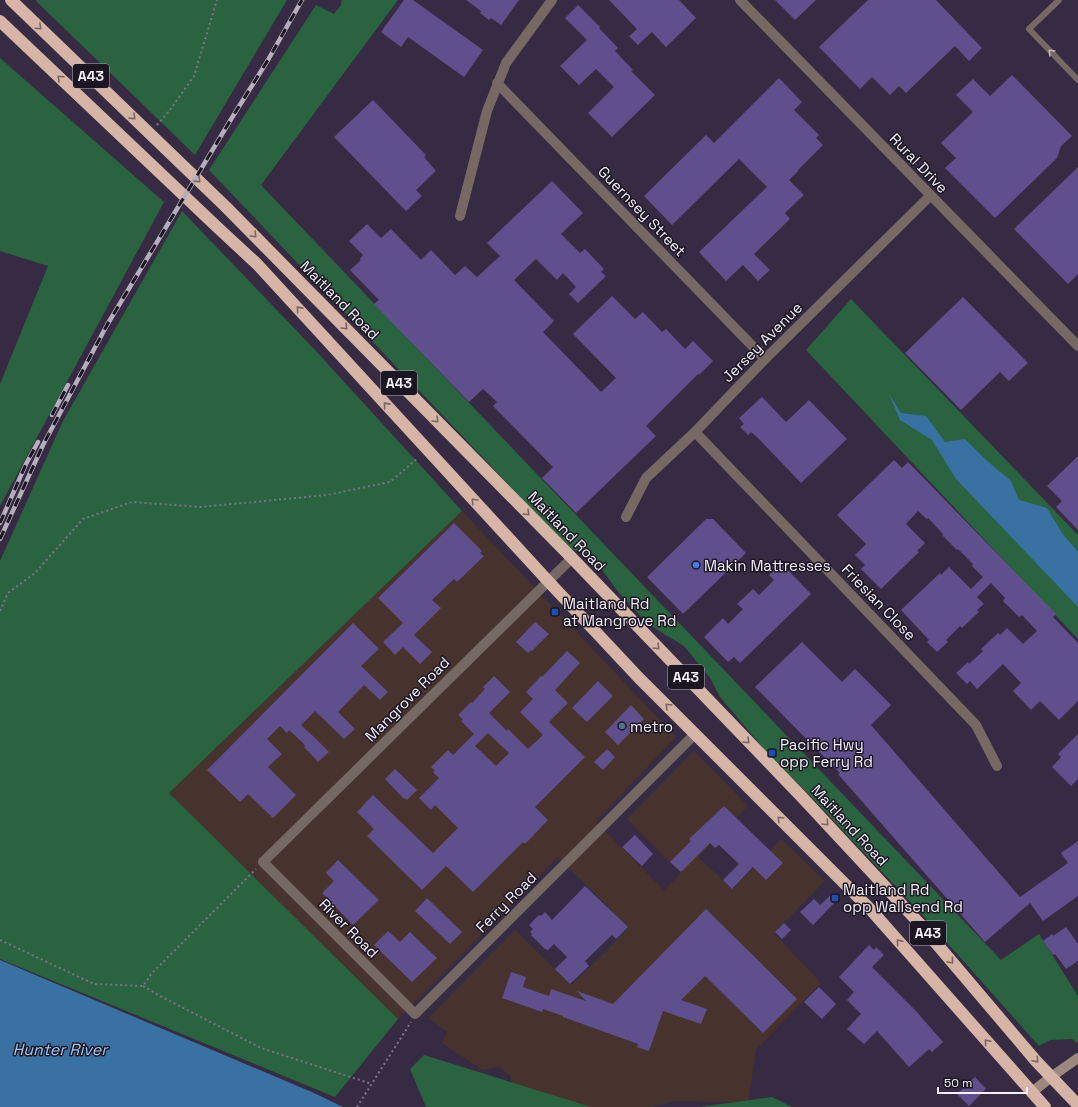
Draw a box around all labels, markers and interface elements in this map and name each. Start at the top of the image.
one-way arrow [34,22,42,30]
one-way arrow [1049,49,1056,56]
road number: A43 [73,64,109,88]
one-way arrow [57,75,65,83]
one-way arrow [128,112,136,120]
street label: Rural Drive [886,129,952,197]
street label: Guernsey Street [594,162,690,260]
one-way arrow [193,175,201,183]
one-way arrow [249,230,257,238]
street label: Maitland Road [297,257,383,343]
street label: Jersey Avenue [718,298,806,386]
one-way arrow [296,306,303,314]
one-way arrow [340,322,348,330]
road number: A43 [381,371,417,395]
one-way arrow [384,402,391,410]
one-way arrow [431,415,439,423]
street label: Maitland Road [524,487,610,575]
one-way arrow [471,498,479,506]
one-way arrow [522,508,530,516]
place label: Makin Mattresses [704,556,831,575]
marker: Makin Mattresses [691,560,701,570]
street label: Friesian Close [838,560,920,644]
place label: Maitland Rd at Mangrove Rd [563,594,676,630]
marker: Maitland Rd at Mangrove Rd [550,607,560,617]
one-way arrow [652,642,660,650]
street label: Mangrove Road [361,653,453,745]
road number: A43 [668,665,704,689]
one-way arrow [665,703,673,711]
place label: metro [630,717,673,736]
marker: metro [617,721,627,731]
place label: Pacific Hwy opp Ferry Rd [780,735,873,771]
one-way arrow [743,736,750,743]
marker: Pacific Hwy opp Ferry Rd [767,748,777,758]
street label: Maitland Road [808,780,892,870]
one-way arrow [777,816,785,824]
one-way arrow [821,819,828,826]
street label: Ferry Road [472,868,540,936]
place label: Maitland Rd opp Wallsend Rd [843,880,963,916]
marker: Maitland Rd opp Wallsend Rd [830,893,840,903]
street label: River Road [315,894,383,962]
road number: A43 [910,921,946,945]
one-way arrow [897,940,904,947]
one-way arrow [947,956,954,964]
water label: Hunter River [13,1039,109,1060]
one-way arrow [985,1039,992,1047]
one-way arrow [1031,1055,1038,1063]
scale bar [938,1069,1027,1095]
text: 50 m [944,1075,972,1091]

